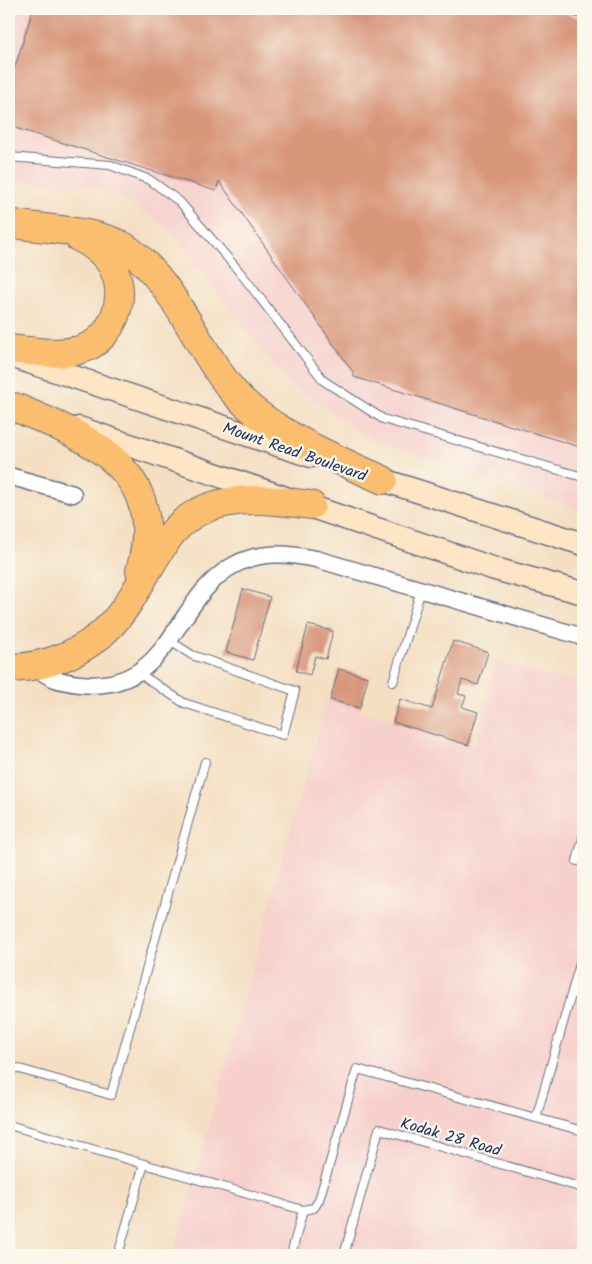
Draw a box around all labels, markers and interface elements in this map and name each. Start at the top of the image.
street label: Mount Read Boulevard [219,416,371,489]
street label: Kodak 28 Road [397,1111,505,1164]

